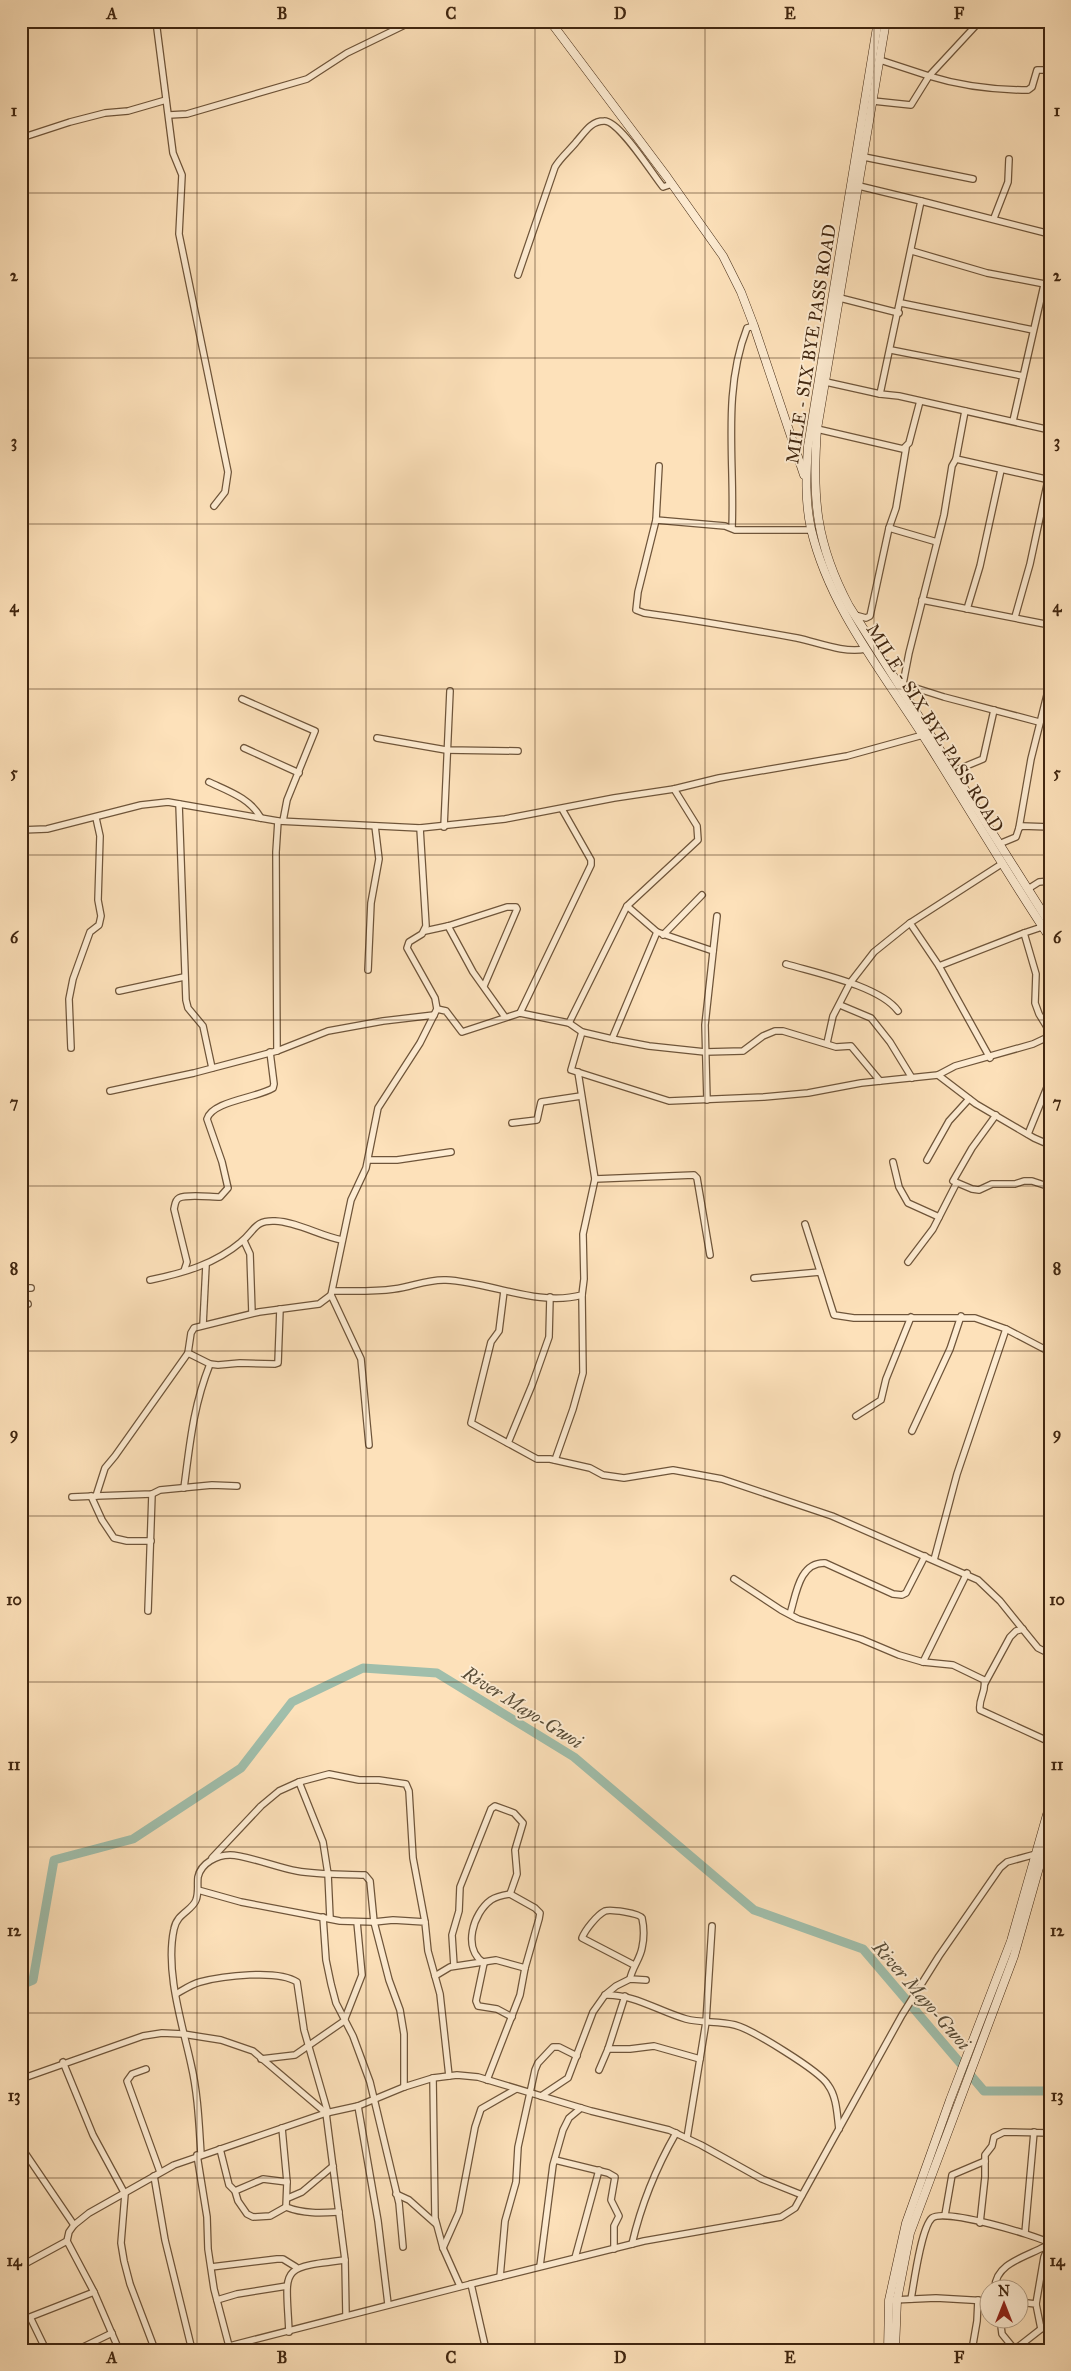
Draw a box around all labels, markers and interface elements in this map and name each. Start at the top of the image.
text: A [106,4,118,23]
text: B [277,4,287,23]
text: C [446,4,457,23]
text: D [614,4,627,23]
text: E [784,4,796,23]
text: F [954,4,965,23]
text: 1 [11,101,18,120]
text: 1 [1054,101,1061,120]
street label: MILE - SIX BYE PASS ROAD [781,223,841,465]
text: 2 [10,266,19,285]
text: 2 [1053,266,1062,285]
text: 3 [11,432,17,452]
text: 3 [1054,432,1060,452]
text: 4 [10,597,20,617]
text: 4 [1053,597,1063,617]
street label: MILE - SIX BYE PASS ROAD [861,619,1009,837]
text: 5 [10,763,18,782]
text: 5 [1053,763,1061,782]
text: 6 [10,928,19,947]
text: 6 [1053,928,1062,947]
text: 7 [10,1093,19,1112]
text: 7 [1053,1093,1062,1112]
text: 8 [10,1259,18,1278]
text: 8 [1053,1259,1061,1278]
text: 9 [10,1424,18,1444]
text: 9 [1053,1424,1061,1444]
text: 10 [6,1590,22,1609]
text: 10 [1049,1590,1065,1609]
water label: River Mayo-Gwoi [457,1661,588,1754]
text: 11 [8,1755,21,1774]
text: 11 [1051,1755,1064,1774]
text: 12 [7,1921,22,1940]
text: 12 [1050,1921,1065,1940]
water label: River Mayo-Gwoi [867,1935,976,2055]
text: 13 [8,2086,20,2106]
text: 13 [1051,2086,1063,2106]
text: 14 [6,2251,23,2271]
text: 14 [1049,2251,1066,2271]
north arrow [978,2278,1028,2328]
text: N [998,2283,1010,2300]
text: A [106,2348,118,2367]
text: B [277,2348,287,2367]
text: C [446,2348,457,2367]
text: D [614,2348,627,2367]
text: E [784,2348,796,2367]
text: F [954,2348,965,2367]

